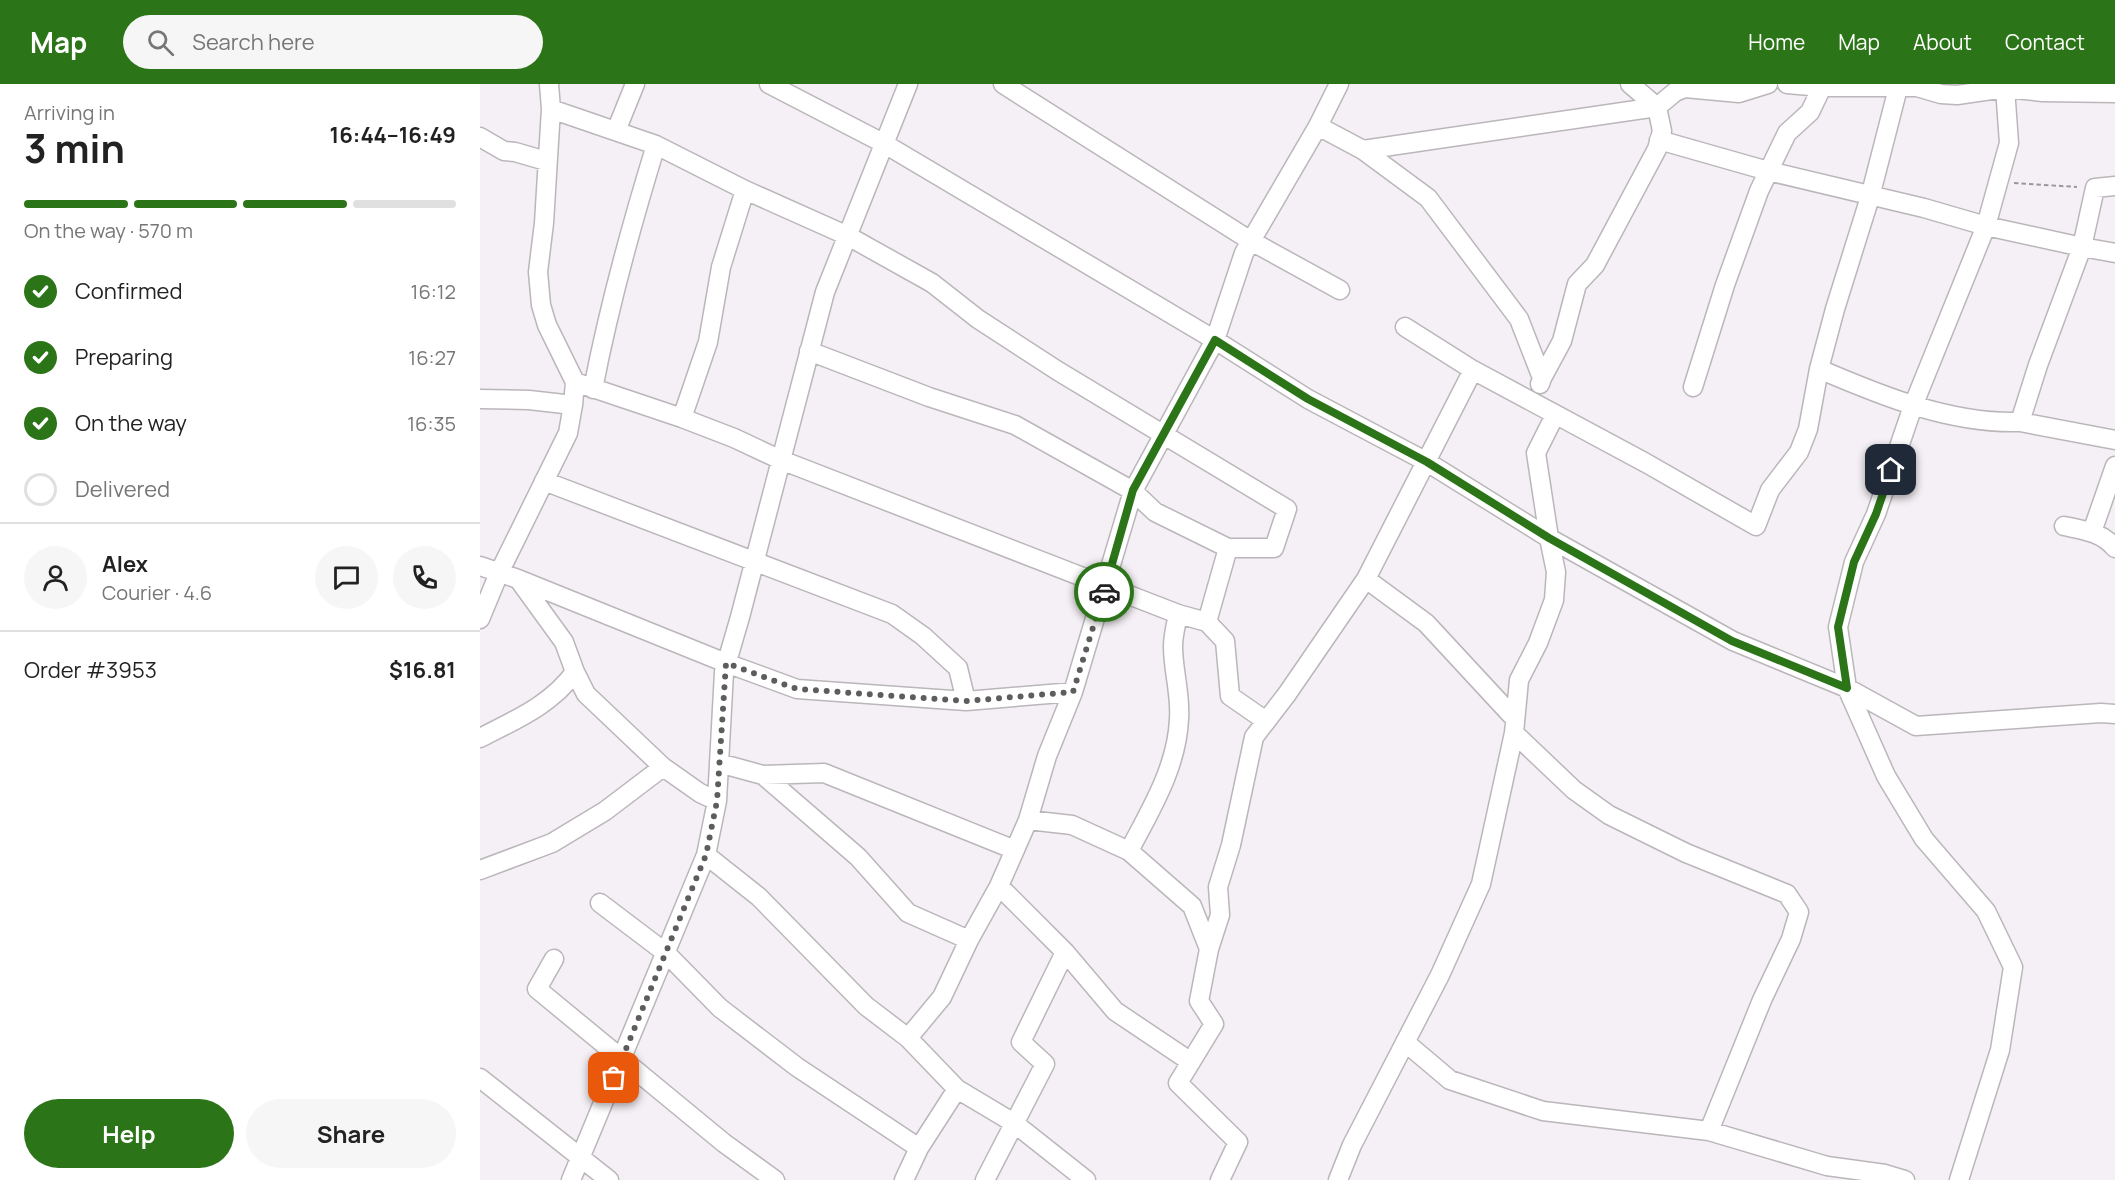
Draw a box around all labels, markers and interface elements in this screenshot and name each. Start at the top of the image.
search box [123,15,543,69]
text: Map [30,23,87,61]
icon: search [144,26,177,59]
text: Search here [192,27,315,57]
text: Home [1748,28,1805,56]
text: Map [1838,28,1880,56]
text: About [1913,28,1972,56]
text: Contact [2005,28,2085,56]
text: Arriving in [24,99,115,126]
text: 16:44–16:49 [330,120,456,150]
text: 3 min [24,121,125,175]
text: On the way · 570 m [24,217,193,244]
icon: check [24,275,57,308]
text: Confirmed [75,276,183,306]
text: 16:12 [411,278,456,305]
icon: check [24,341,57,374]
text: Preparing [75,342,173,372]
text: 16:27 [408,344,456,371]
icon: check [24,407,57,440]
text: On the way [75,408,187,438]
text: 16:35 [407,410,456,437]
pin [1865,444,1916,495]
icon: home [1874,453,1907,486]
text: Delivered [75,474,170,504]
button: person [24,546,87,609]
button: chat [315,546,378,609]
button: phone [393,546,456,609]
text: Alex [102,549,148,579]
courier [1074,562,1134,622]
icon: car [1088,576,1121,609]
text: Courier · 4.6 [102,579,212,606]
text: Order #3953 [24,655,157,685]
text: $16.81 [389,655,456,685]
pin [588,1052,639,1103]
icon: bag [597,1061,630,1094]
button: Help [24,1099,234,1168]
button: Share [246,1099,456,1168]

